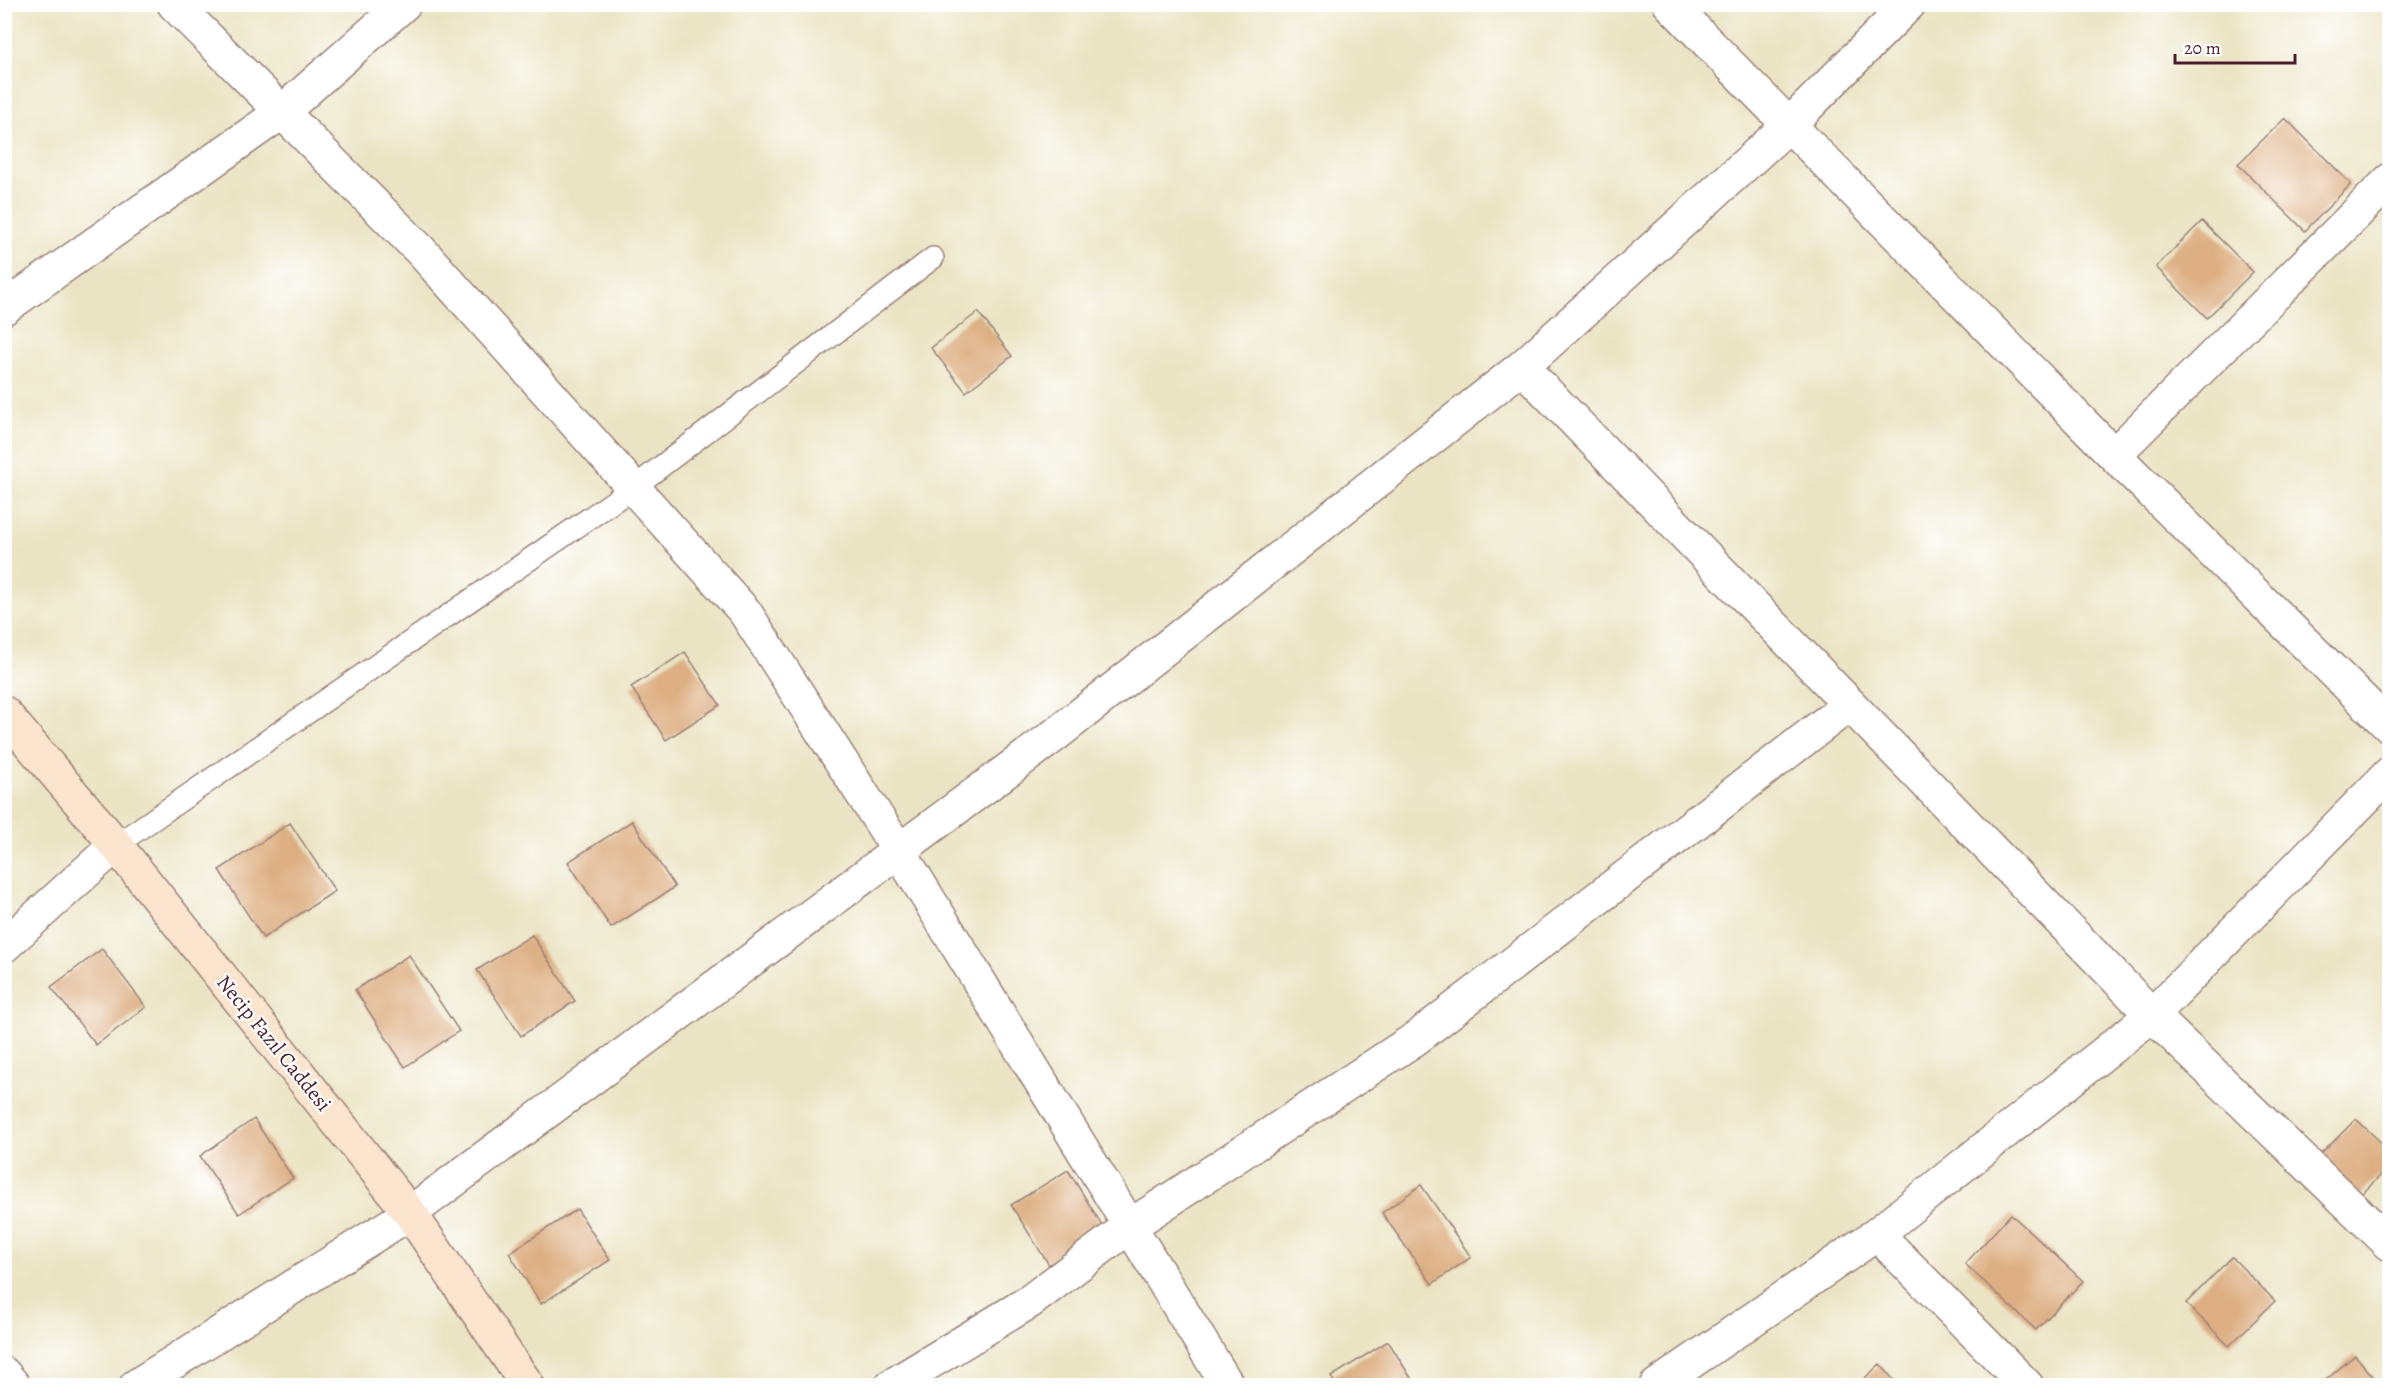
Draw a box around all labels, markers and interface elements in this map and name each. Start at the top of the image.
scale bar [2175,27,2295,65]
text: 20 m [2184,36,2221,60]
street label: Necip Fazıl Caddesi [210,969,338,1117]

